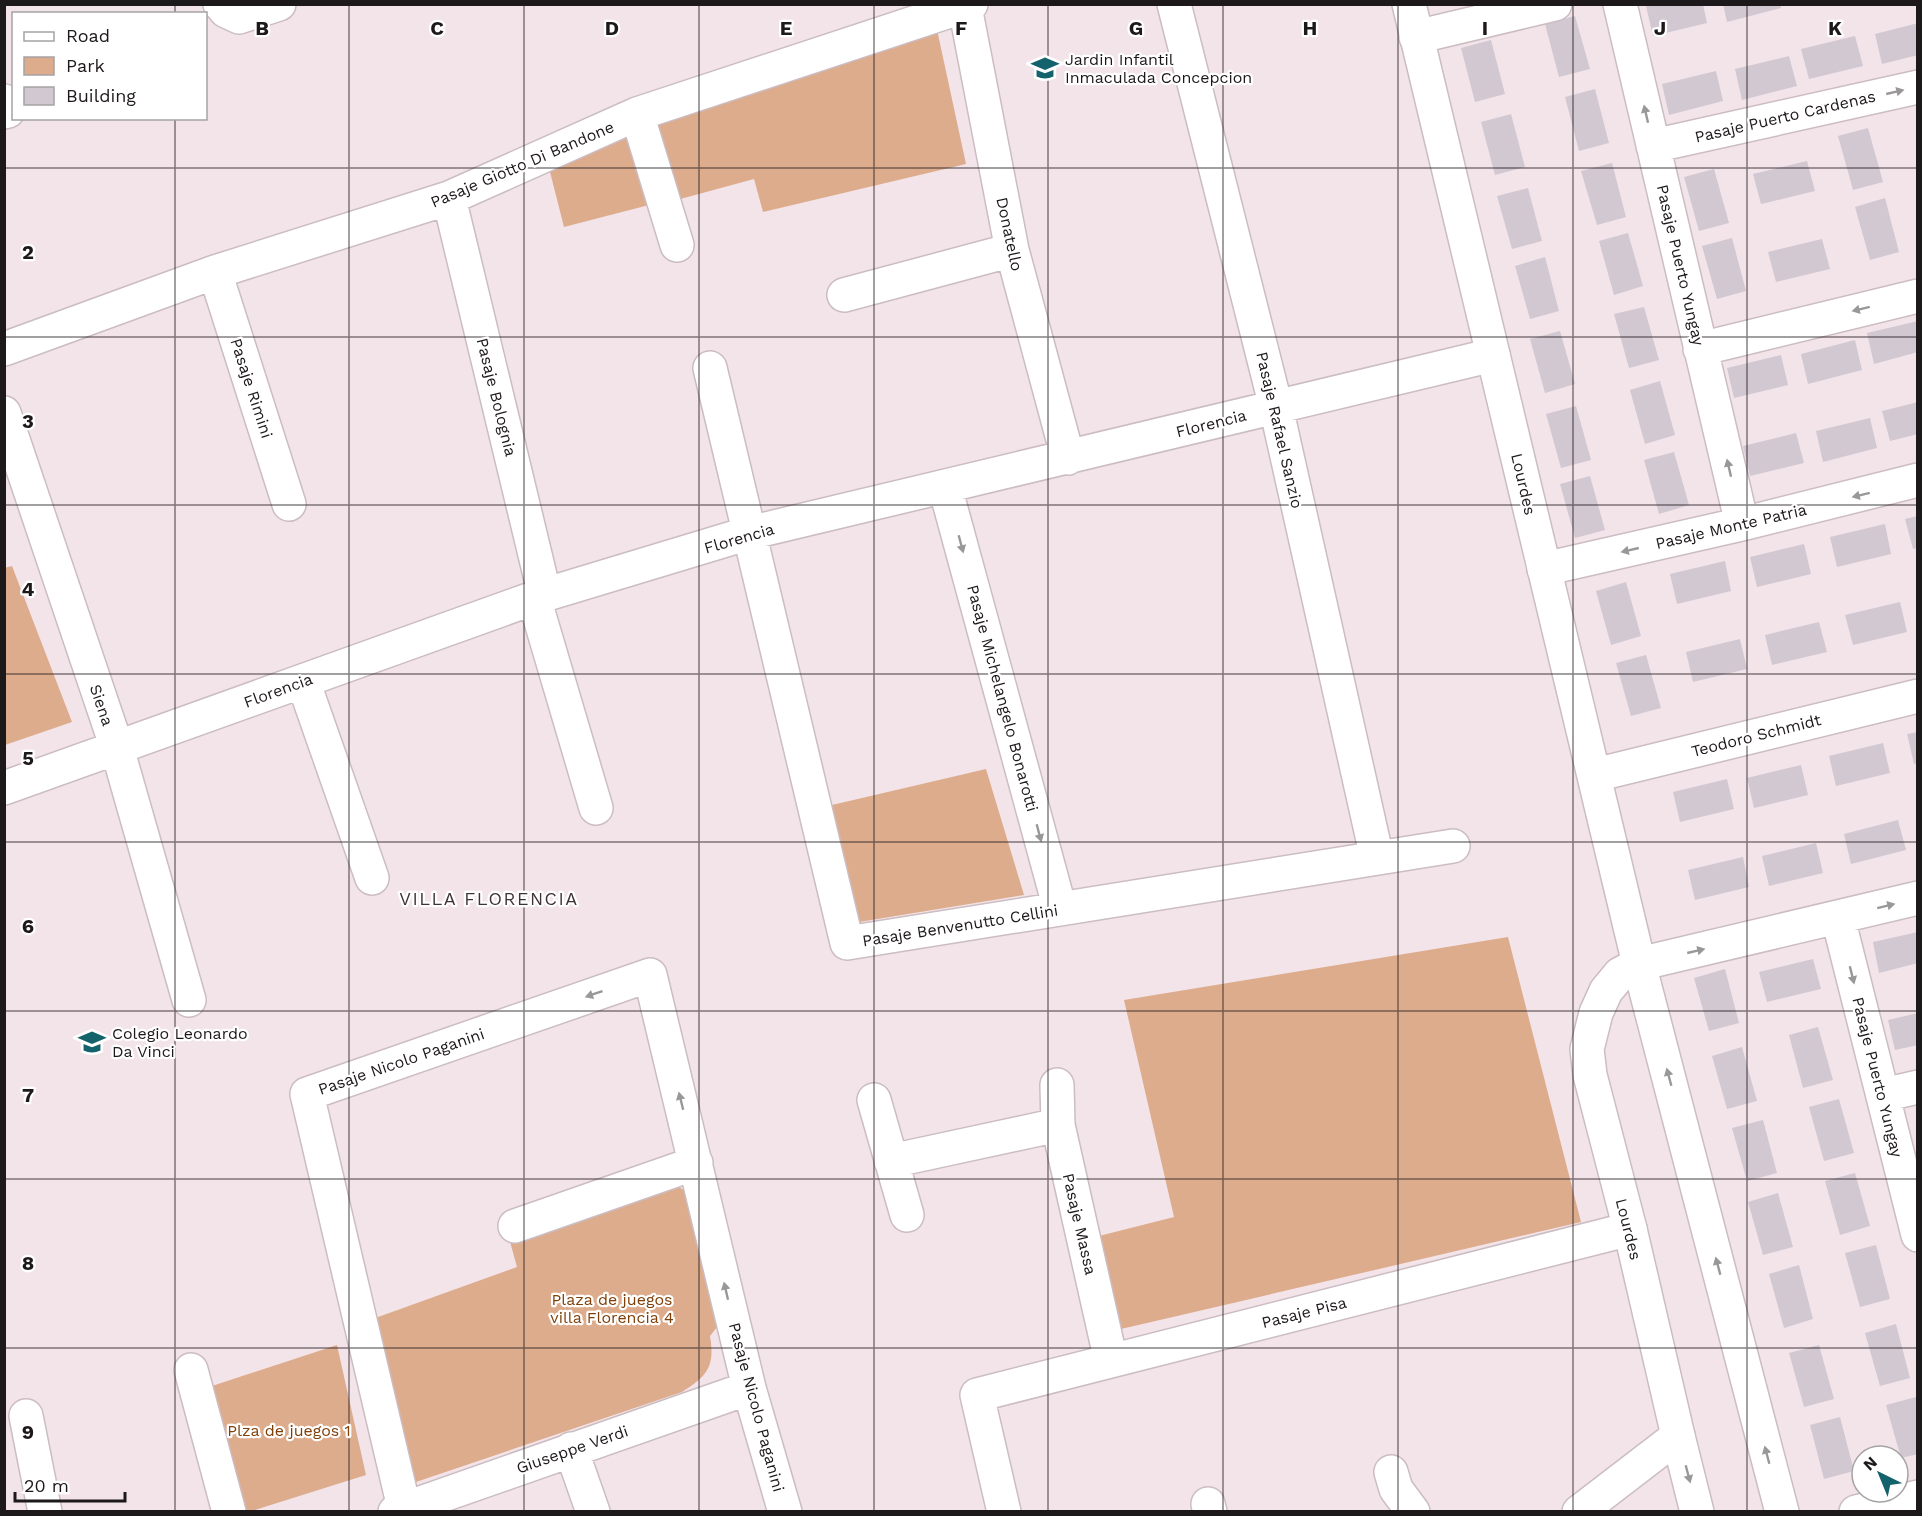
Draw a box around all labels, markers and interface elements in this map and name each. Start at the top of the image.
legend [12,12,207,120]
text: B [255,16,269,40]
text: C [430,16,444,40]
text: D [605,16,619,40]
text: E [780,16,792,40]
text: F [955,16,967,40]
text: G [1129,16,1143,40]
text: H [1303,16,1317,40]
text: I [1482,16,1488,40]
text: J [1654,16,1666,40]
text: K [1828,16,1842,40]
text: Road [66,25,110,46]
place label: Jardin Infantil Inmaculada Concepcion [1065,50,1252,87]
school or university icon: Jardin Infantil Inmaculada Concepcion [1030,53,1060,83]
text: Park [66,55,105,76]
text: Building [66,85,136,106]
street label: Pasaje Puerto Cardenas [1693,86,1877,147]
one-way arrow [1886,87,1905,96]
one-way arrow [1641,104,1650,123]
street label: Pasaje Giotto Di Bandone [428,117,617,212]
street label: Pasaje Puerto Yungay [1653,183,1708,348]
street label: Donatello [992,195,1027,273]
text: 2 [22,240,34,264]
one-way arrow [1851,305,1870,315]
street label: Pasaje Rimini [226,336,277,440]
street label: Pasaje Bolognia [473,336,520,458]
street label: Pasaje Rafael Sanzio [1252,350,1307,510]
street label: Florencia [1174,406,1248,441]
text: 3 [22,409,34,433]
street label: Lourdes [1507,451,1540,517]
one-way arrow [1723,458,1733,477]
one-way arrow [1852,490,1870,500]
street label: Pasaje Monte Patria [1654,500,1809,553]
street label: Florencia [702,519,776,558]
one-way arrow [956,535,966,553]
one-way arrow [1621,545,1639,555]
text: 4 [22,577,35,601]
street label: Pasaje Michelangelo Bonarotti [963,583,1042,814]
street label: Florencia [241,669,315,712]
street label: Siena [86,682,117,728]
street label: Teodoro Schmidt [1689,710,1823,761]
text: 5 [22,746,34,770]
one-way arrow [1035,824,1044,842]
district label: VILLA FLORENCIA [399,888,579,909]
street label: Pasaje Benvenutto Cellini [861,901,1059,950]
one-way arrow [1877,901,1895,911]
text: 6 [22,914,34,938]
one-way arrow [1687,946,1706,955]
one-way arrow [1848,966,1858,984]
one-way arrow [585,990,603,1000]
street label: Pasaje Puerto Yungay [1848,995,1907,1160]
place label: Colegio Leonardo Da Vinci [112,1024,248,1061]
street label: Pasaje Nicolo Paganini [316,1024,487,1099]
school or university icon: Colegio Leonardo Da Vinci [77,1027,107,1057]
one-way arrow [1663,1068,1673,1087]
text: 7 [22,1083,34,1107]
one-way arrow [675,1092,685,1110]
street label: Pasaje Massa [1059,1171,1100,1277]
street label: Lourdes [1612,1196,1645,1262]
text: 8 [22,1251,34,1275]
one-way arrow [1712,1257,1722,1275]
one-way arrow [720,1281,730,1300]
park label: Plaza de juegos villa Florencia 4 [550,1290,674,1327]
street label: Pasaje Pisa [1260,1293,1349,1332]
street label: Pasaje Nicolo Paganini [725,1320,788,1494]
text: 9 [22,1420,34,1444]
park label: Plza de juegos 1 [227,1421,351,1440]
street label: Giuseppe Verdi [514,1421,631,1478]
north arrow [1850,1444,1910,1504]
one-way arrow [1762,1446,1771,1464]
text: N [1859,1452,1881,1474]
scale bar [15,1465,124,1503]
one-way arrow [1683,1465,1693,1483]
text: 20 m [24,1475,69,1496]

